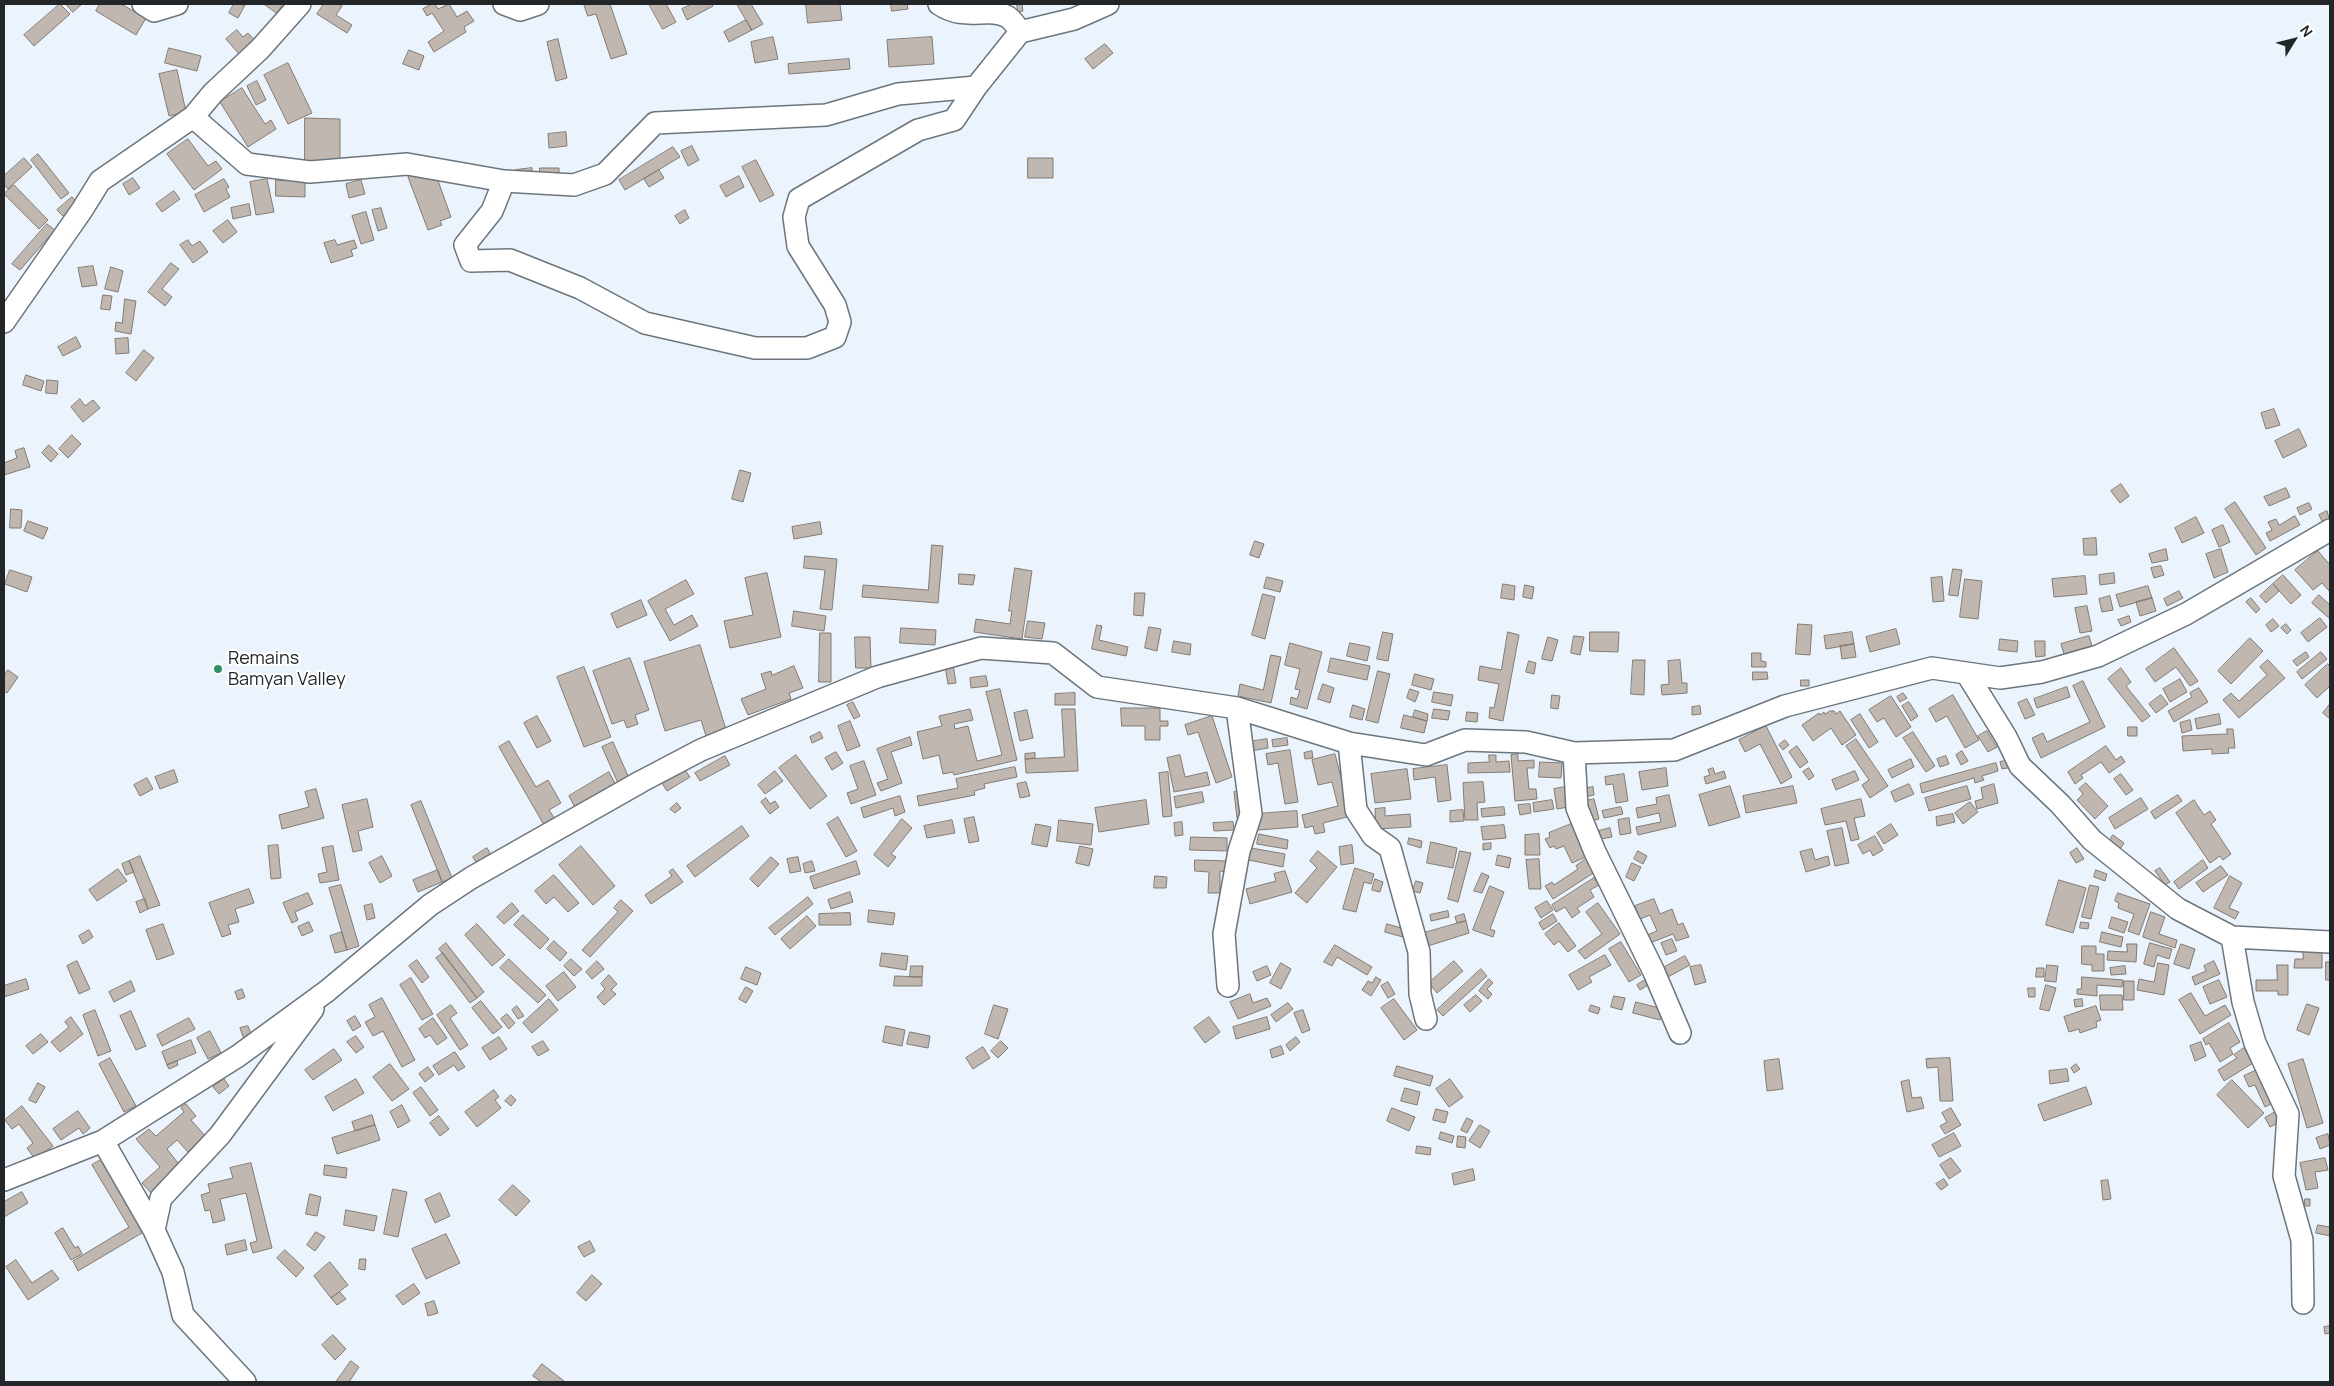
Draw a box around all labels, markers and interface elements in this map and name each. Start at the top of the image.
north arrow [2269,15,2319,65]
text: N [2296,21,2317,41]
place label: Remains Bamyan Valley [228,648,346,691]
marker: Remains Bamyan Valley [212,663,224,675]

